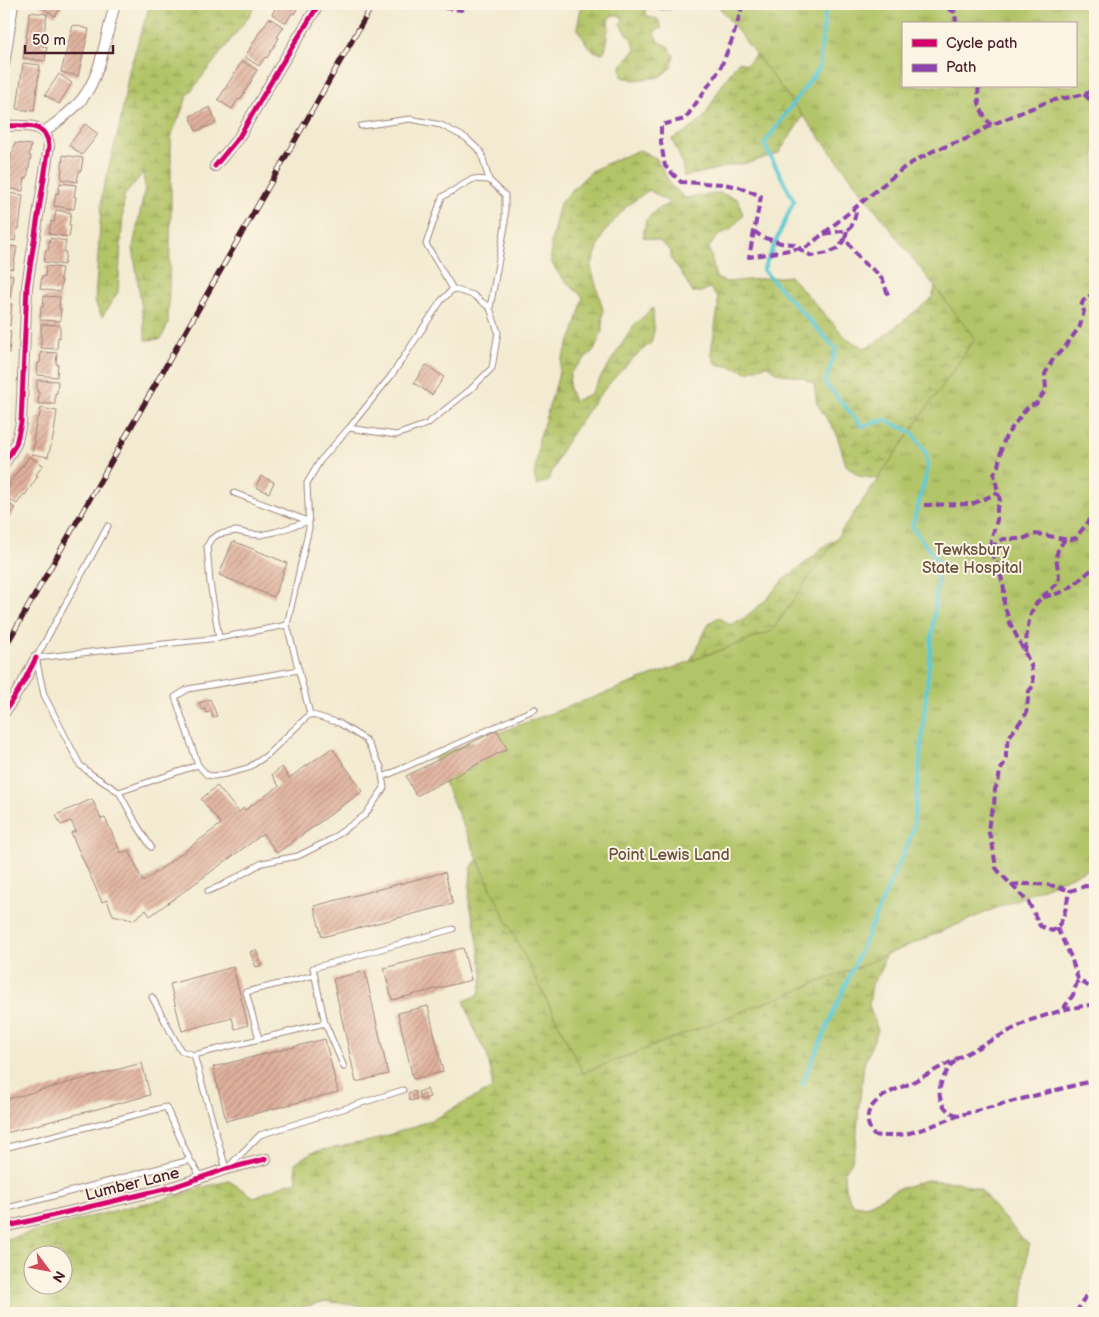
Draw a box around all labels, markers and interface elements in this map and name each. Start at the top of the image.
scale bar [25,22,112,54]
legend [902,22,1076,88]
text: 50 m [32,31,66,50]
text: Cycle path [946,34,1017,53]
text: Path [946,58,976,77]
park label: Tewksbury State Hospital [922,541,1022,578]
park label: Point Lewis Land [608,846,730,865]
street label: Lumber Lane [83,1163,182,1205]
north arrow [22,1244,72,1294]
text: N [49,1268,69,1286]

